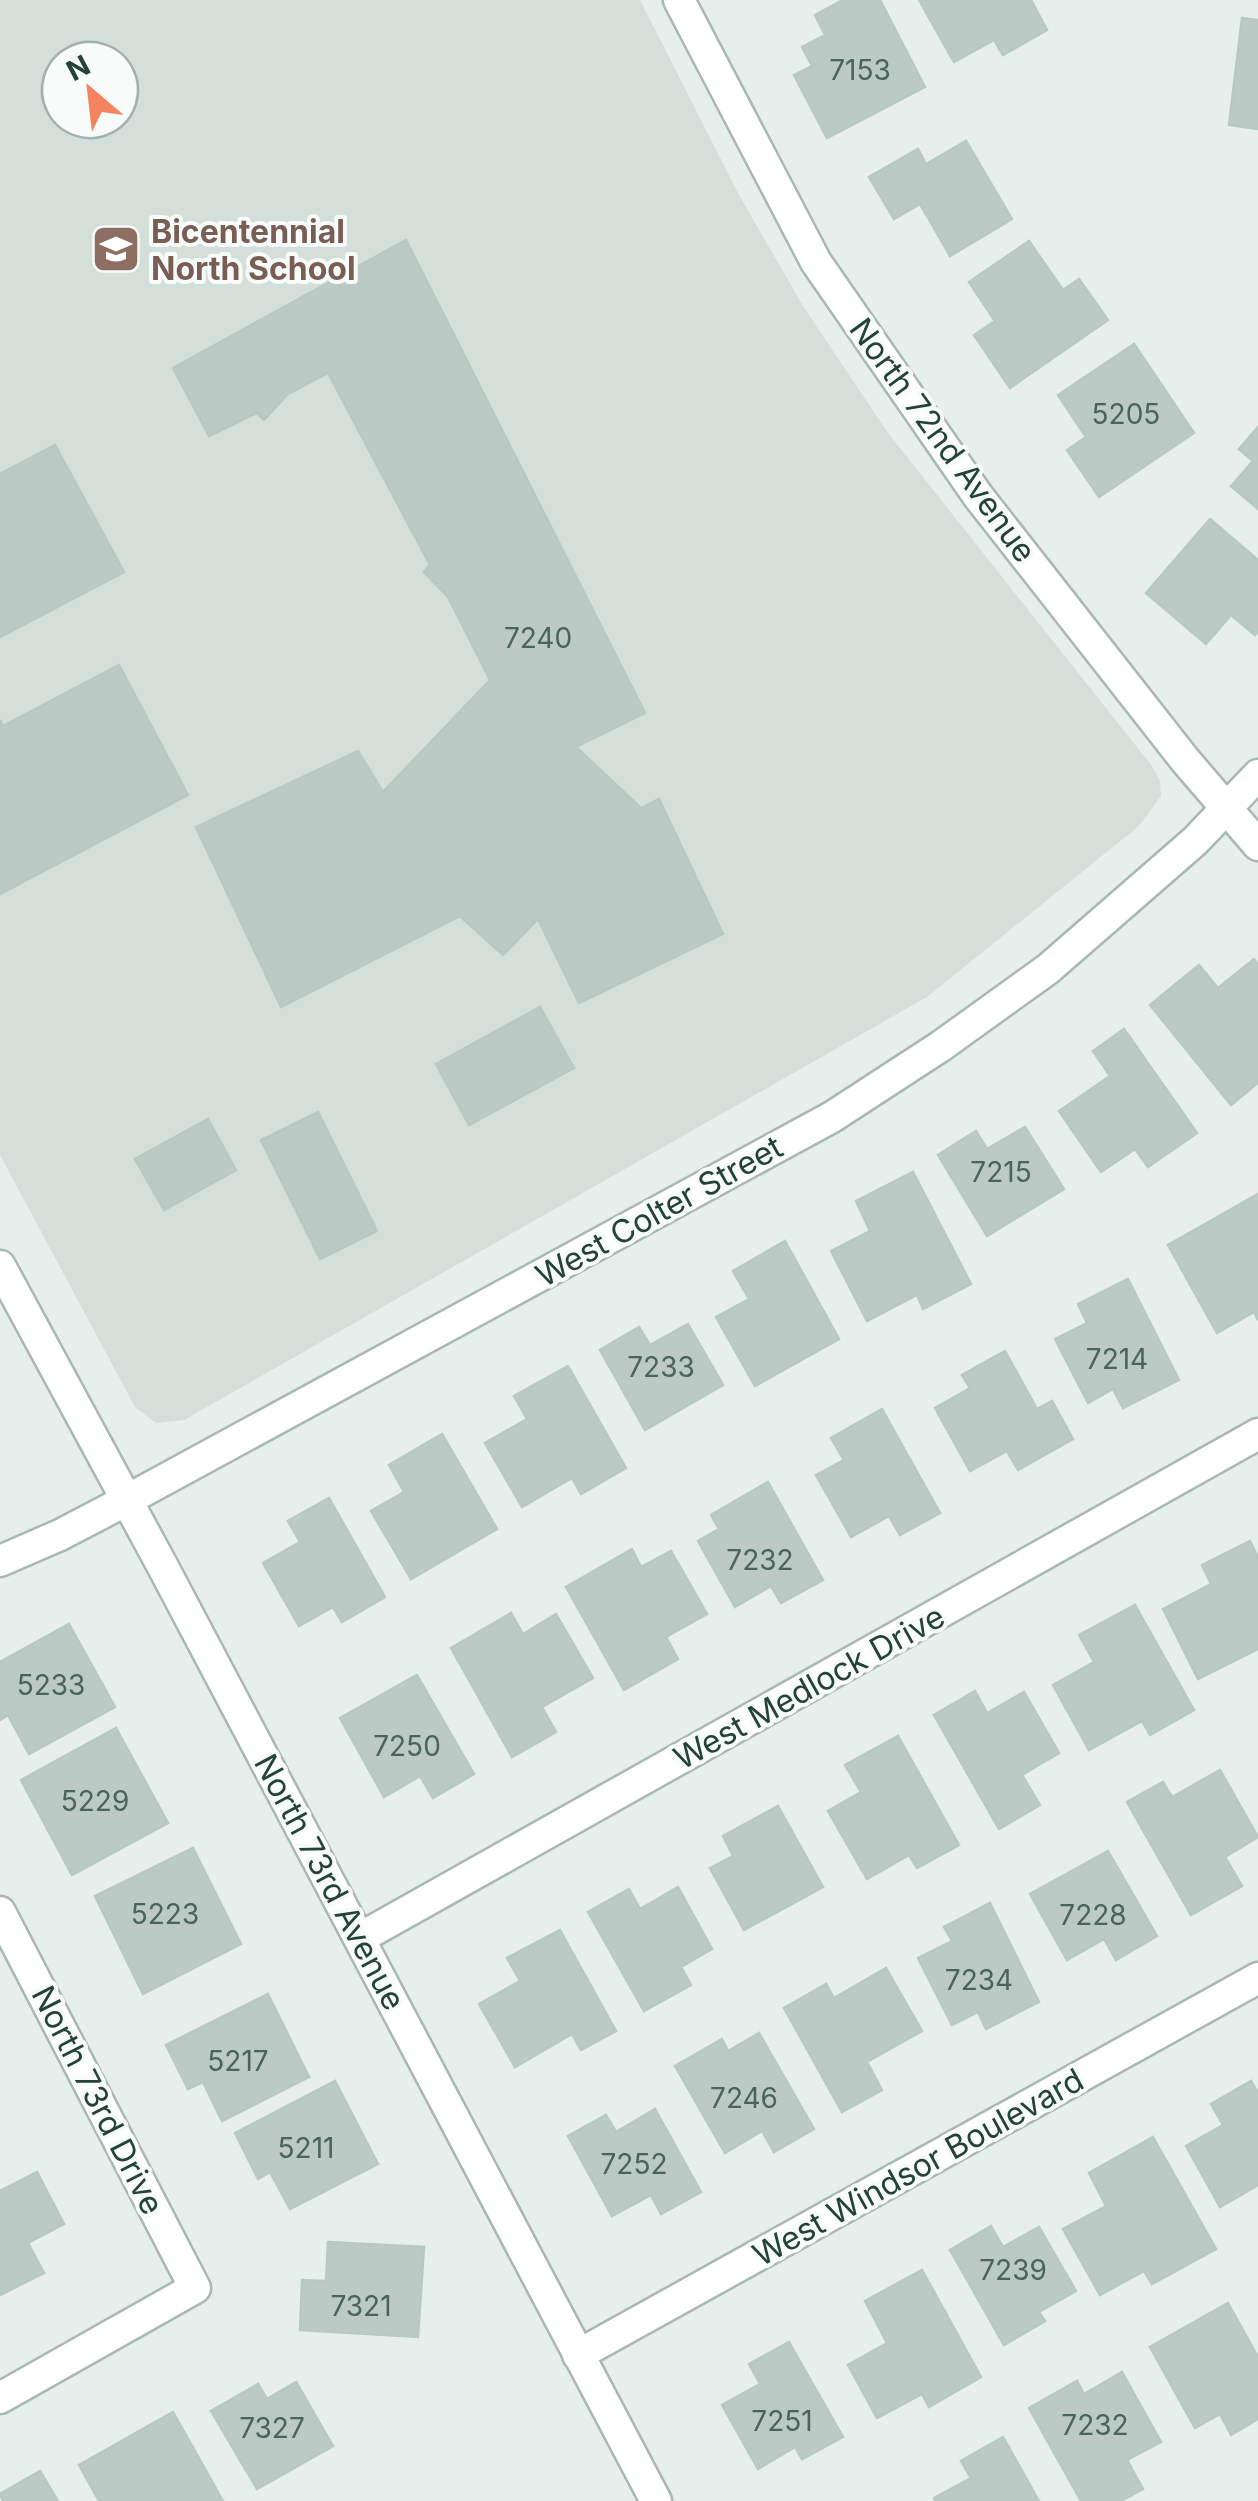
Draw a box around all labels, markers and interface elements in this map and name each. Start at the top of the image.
north arrow [40,40,140,140]
text: N [61,48,96,88]
house number: 7153 [829,53,891,87]
place label: Bicentennial North School [151,212,356,288]
school or university icon: Bicentennial North School [90,223,142,275]
street label: North 72nd Avenue [841,311,1045,569]
house number: 5205 [1092,397,1160,431]
house number: 7240 [504,621,572,655]
street label: West Colter Street [529,1127,789,1295]
house number: 7215 [970,1155,1032,1189]
house number: 7214 [1086,1342,1148,1376]
house number: 7233 [627,1350,695,1384]
house number: 7232 [726,1543,794,1577]
street label: West Medlock Drive [667,1596,951,1778]
house number: 5233 [17,1668,85,1702]
house number: 7250 [373,1729,441,1763]
street label: North 73rd Avenue [246,1747,414,2017]
house number: 5229 [61,1784,129,1818]
house number: 5223 [131,1897,199,1931]
house number: 7228 [1059,1898,1127,1932]
house number: 7234 [945,1963,1013,1997]
street label: North 73rd Drive [24,1979,172,2221]
house number: 5217 [207,2044,269,2078]
street label: West Windsor Boulevard [746,2060,1090,2274]
house number: 7246 [710,2081,778,2115]
house number: 5211 [278,2131,334,2165]
house number: 7252 [600,2147,668,2181]
house number: 7239 [979,2253,1047,2287]
house number: 7321 [330,2289,392,2323]
house number: 7251 [751,2404,813,2438]
house number: 7232 [1061,2408,1129,2442]
house number: 7327 [239,2411,305,2445]

